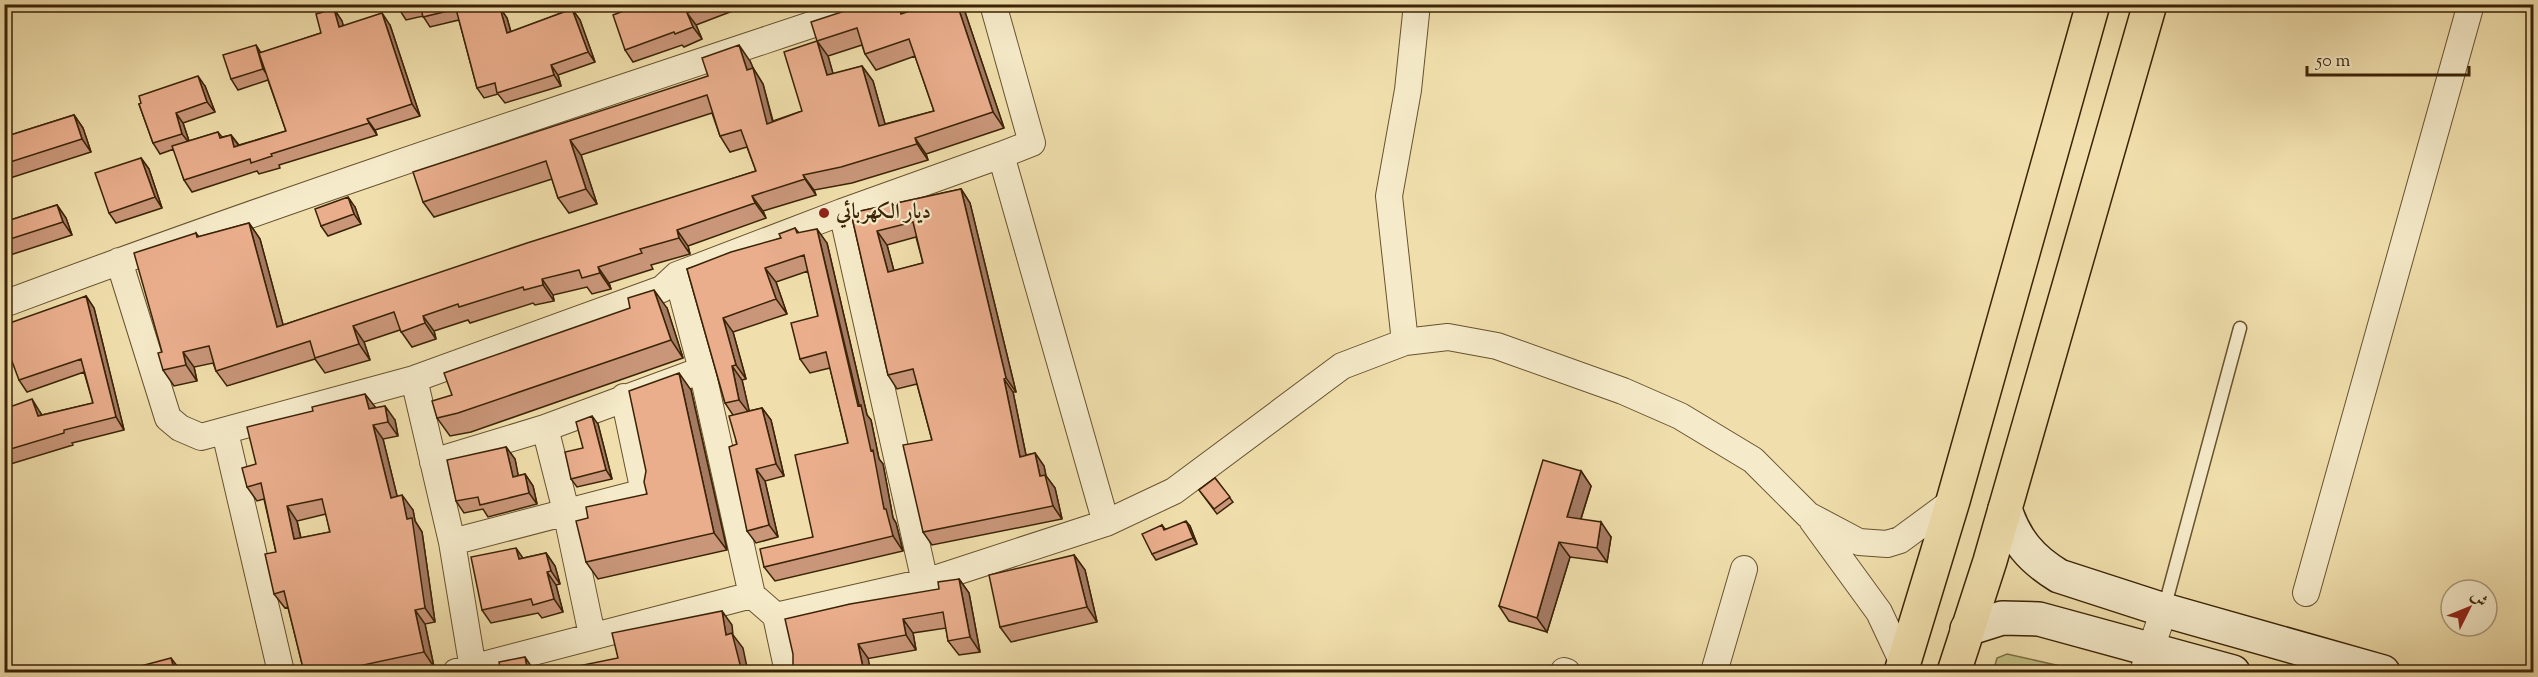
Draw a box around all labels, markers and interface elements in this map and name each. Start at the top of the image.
scale bar [2307,39,2469,77]
text: 50 m [2315,49,2351,75]
place label: ديار الكهربائي [835,198,931,229]
marker: ديار الكهربائي [817,206,831,220]
north arrow [2439,578,2499,638]
text: ش [2464,586,2492,613]

